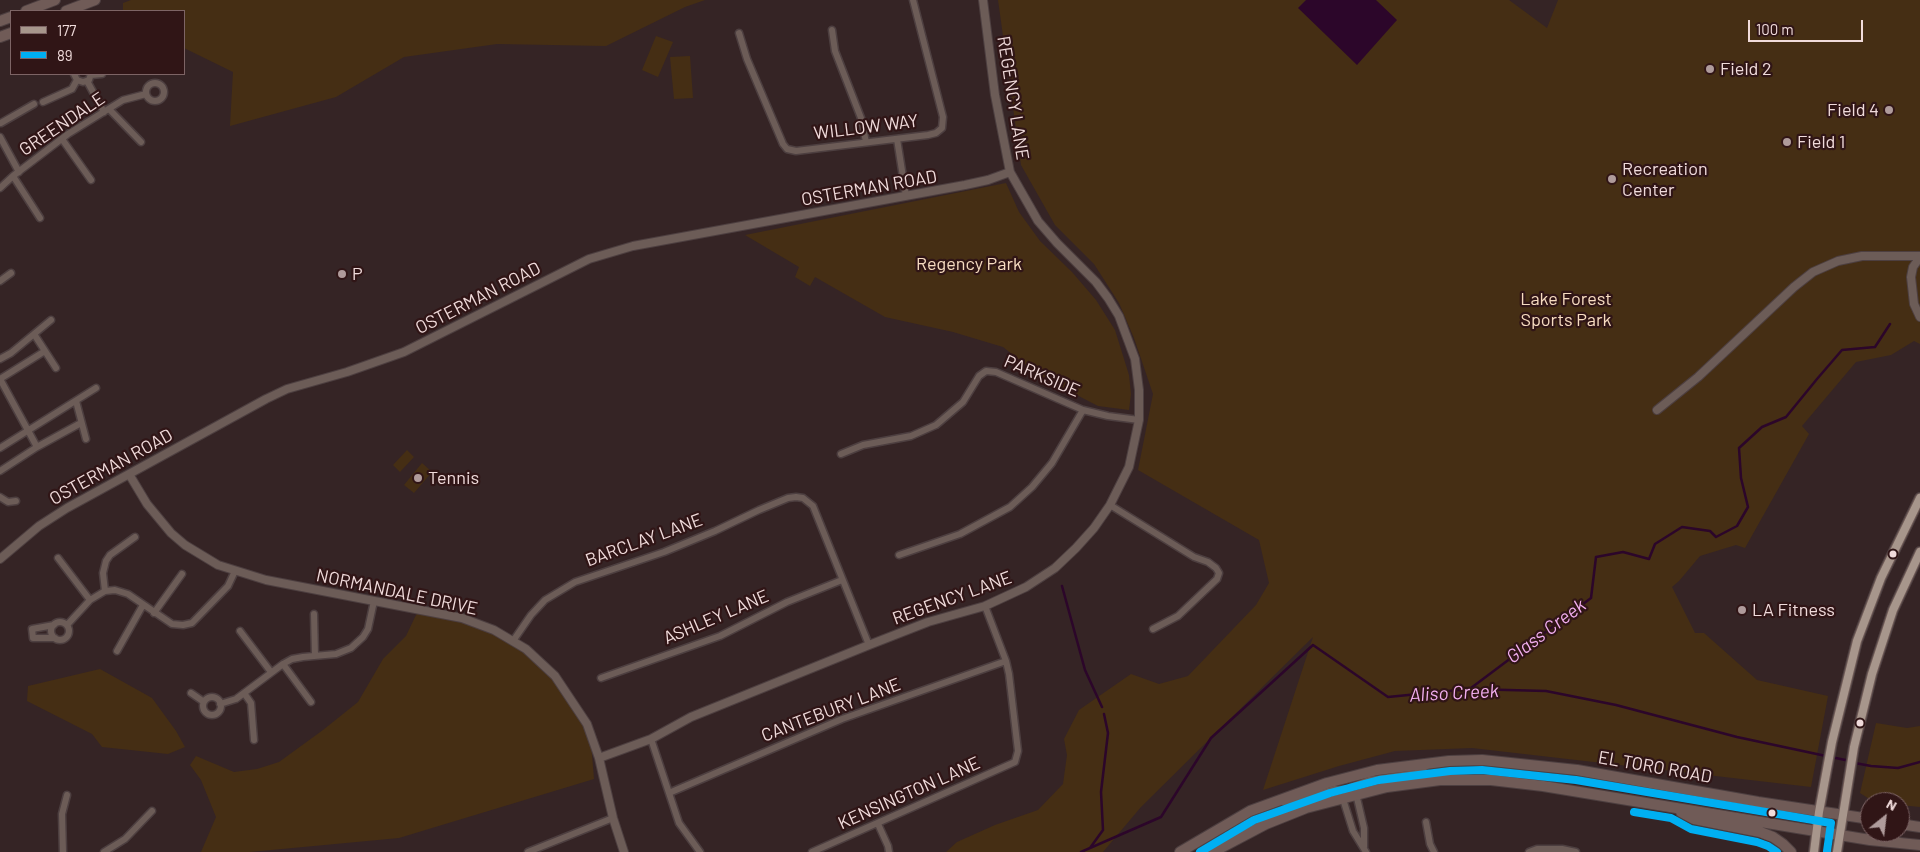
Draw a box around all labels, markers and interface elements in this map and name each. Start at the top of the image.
legend [10,10,185,75]
scale bar [1750,10,1865,42]
text: 100 m [1756,20,1794,38]
text: 177 [57,21,76,39]
street label: REGENCY LANE [993,34,1033,162]
text: 89 [57,46,73,64]
place label: Field 2 [1720,58,1772,80]
marker: Field 2 [1704,63,1716,75]
street label: GREENDALE [15,88,109,160]
place label: Field 4 [1827,99,1879,121]
marker: Field 4 [1883,104,1895,116]
street label: WILLOW WAY [812,110,920,144]
place label: Field 1 [1797,131,1845,153]
marker: Field 1 [1781,136,1793,148]
place label: Recreation Center [1622,158,1708,200]
street label: OSTERMAN ROAD [800,165,938,211]
marker: Recreation Center [1606,173,1618,185]
park label: Regency Park [916,253,1022,275]
street label: OSTERMAN ROAD [412,257,544,339]
place label: P [352,263,363,285]
marker: P [336,268,348,280]
park label: Lake Forest Sports Park [1520,288,1612,330]
street label: PARKSIDE [1001,350,1083,402]
street label: OSTERMAN ROAD [46,424,176,510]
place label: Tennis [428,467,479,489]
marker: Tennis [412,472,424,484]
street label: BARCLAY LANE [583,509,705,571]
unlabelled marker [1888,549,1898,559]
street label: NORMANDALE DRIVE [314,564,480,620]
street label: REGENCY LANE [889,566,1015,630]
street label: ASHLEY LANE [660,585,772,649]
water label: Glass Creek [1502,594,1590,668]
place label: LA Fitness [1752,599,1835,621]
marker: LA Fitness [1736,604,1748,616]
street label: CANTEBURY LANE [758,674,904,746]
water label: Aliso Creek [1409,679,1499,707]
unlabelled marker [1855,718,1865,728]
street label: EL TORO ROAD [1596,746,1714,788]
street label: KENSINGTON LANE [835,752,983,834]
north arrow [1860,792,1910,842]
text: N [1884,795,1900,814]
unlabelled marker [1767,808,1777,818]

